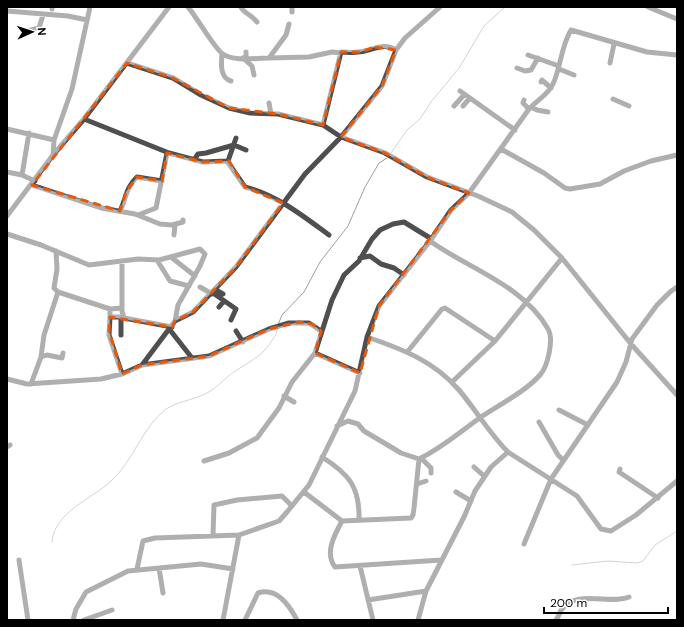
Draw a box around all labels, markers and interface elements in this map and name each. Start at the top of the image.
north arrow [12,12,52,52]
text: N [35,27,49,36]
scale bar [544,589,668,615]
text: 200 m [550,595,587,611]

